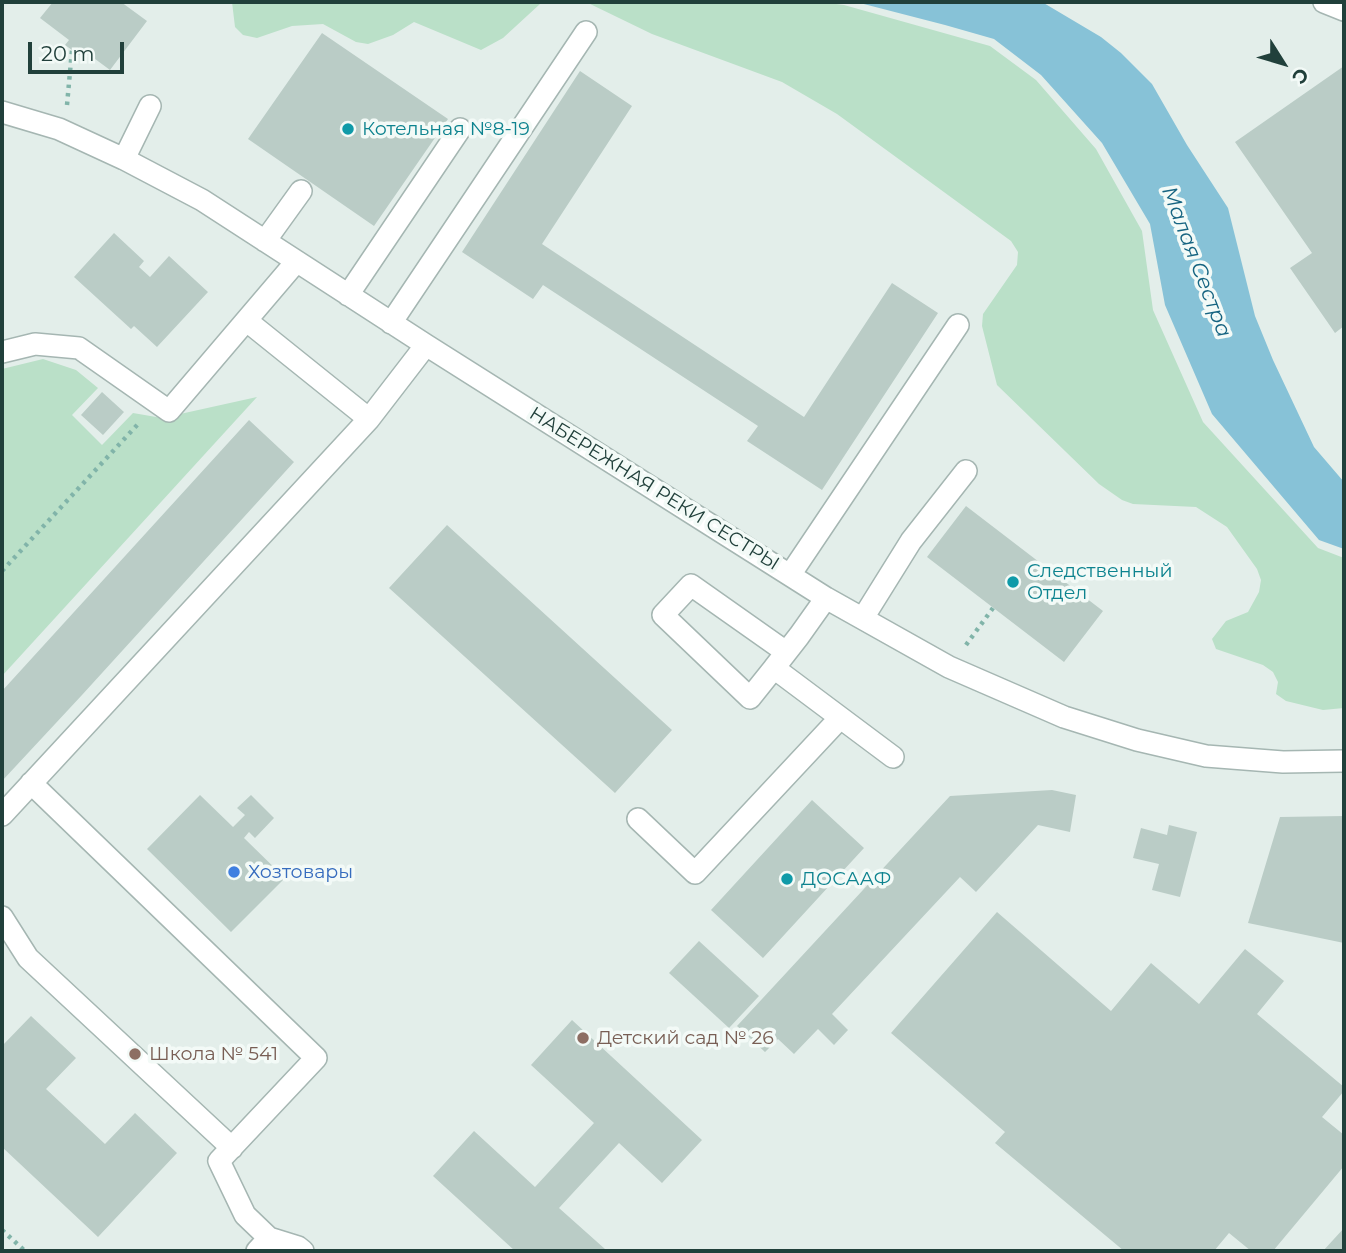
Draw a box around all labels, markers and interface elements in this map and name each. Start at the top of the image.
scale bar [32,28,128,72]
north arrow [1248,28,1318,98]
text: 20 m [41,41,95,66]
text: С [1287,64,1314,88]
place label: Котельная №8-19 [362,118,530,140]
marker: Котельная №8-19 [340,121,356,137]
water label: Малая Сестра [1156,183,1236,341]
street label: НАБЕРЕЖНАЯ РЕКИ СЕСТРЫ [525,402,783,576]
place label: Следственный Отдел [1027,560,1172,604]
marker: Следственный Отдел [1005,574,1021,590]
place label: Хозтовары [248,861,353,883]
marker: Хозтовары [226,864,242,880]
place label: ДОСААФ [801,868,891,890]
marker: ДОСААФ [779,871,795,887]
place label: Детский сад № 26 [597,1027,774,1049]
marker: Детский сад № 26 [575,1030,591,1046]
place label: Школа № 541 [149,1043,278,1065]
marker: Школа № 541 [127,1046,143,1062]

